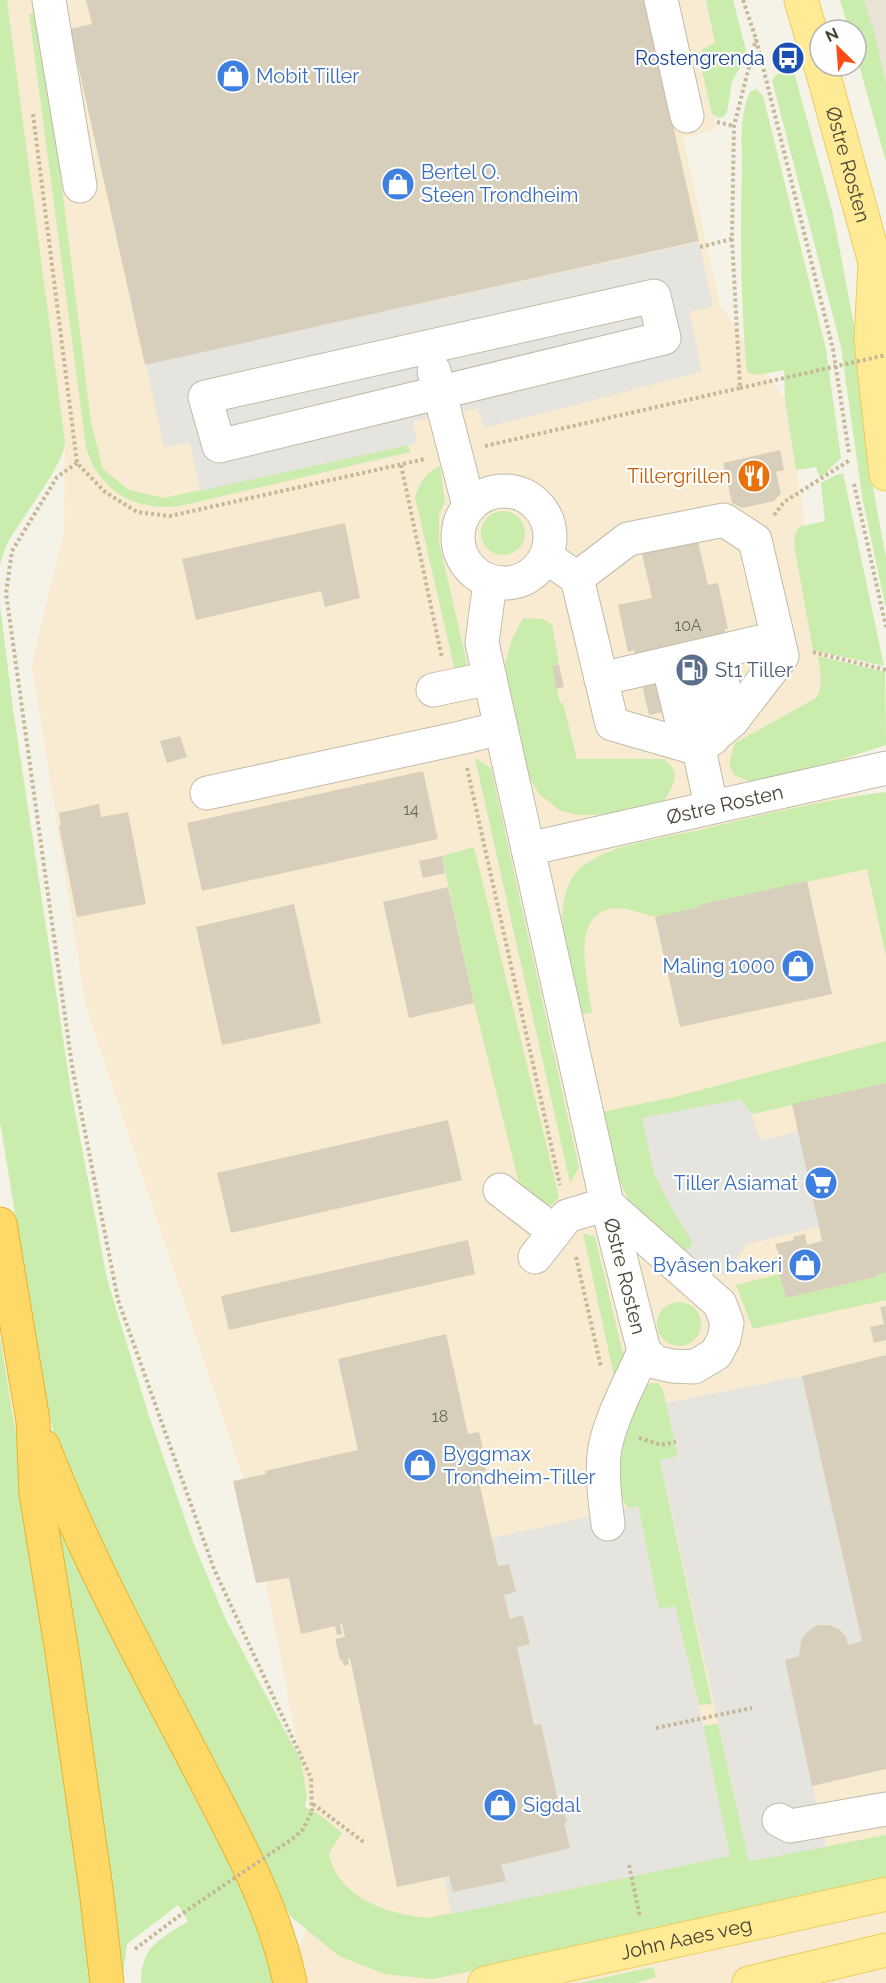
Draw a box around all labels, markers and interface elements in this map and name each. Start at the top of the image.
north arrow [808,18,868,78]
text: N [822,24,841,46]
bus stop icon: Rostengrenda [770,40,806,76]
place label: Rostengrenda [635,46,765,70]
shop icon: Mobit Tiller [215,58,251,94]
place label: Mobit Tiller [256,64,359,88]
street label: Østre Rosten [821,104,875,225]
place label: Bertel O. Steen Trondheim [421,160,578,207]
shop icon: Bertel O. Steen Trondheim [380,166,416,202]
restaurant icon: Tillergrillen [736,458,772,494]
place label: Tillergrillen [627,464,731,488]
house number: 10A [674,616,702,635]
fuel station icon: St1 Tiller [674,652,710,688]
place label: St1 Tiller [715,658,793,682]
street label: Østre Rosten [664,780,786,829]
house number: 14 [403,800,419,819]
shop icon: Maling 1000 [780,948,816,984]
place label: Maling 1000 [662,954,775,978]
supermarket icon: Tiller Asiamat [803,1165,839,1201]
place label: Tiller Asiamat [674,1171,798,1195]
street label: Østre Rosten [599,1215,651,1337]
shop icon: Byåsen bakeri [787,1247,823,1283]
place label: Byåsen bakeri [653,1253,782,1277]
house number: 18 [432,1407,448,1426]
place label: Byggmax Trondheim-Tiller [443,1442,596,1489]
shop icon: Byggmax Trondheim-Tiller [402,1447,438,1483]
shop icon: Sigdal [482,1787,518,1823]
place label: Sigdal [523,1793,581,1817]
street label: John Aaes veg [618,1912,754,1965]

